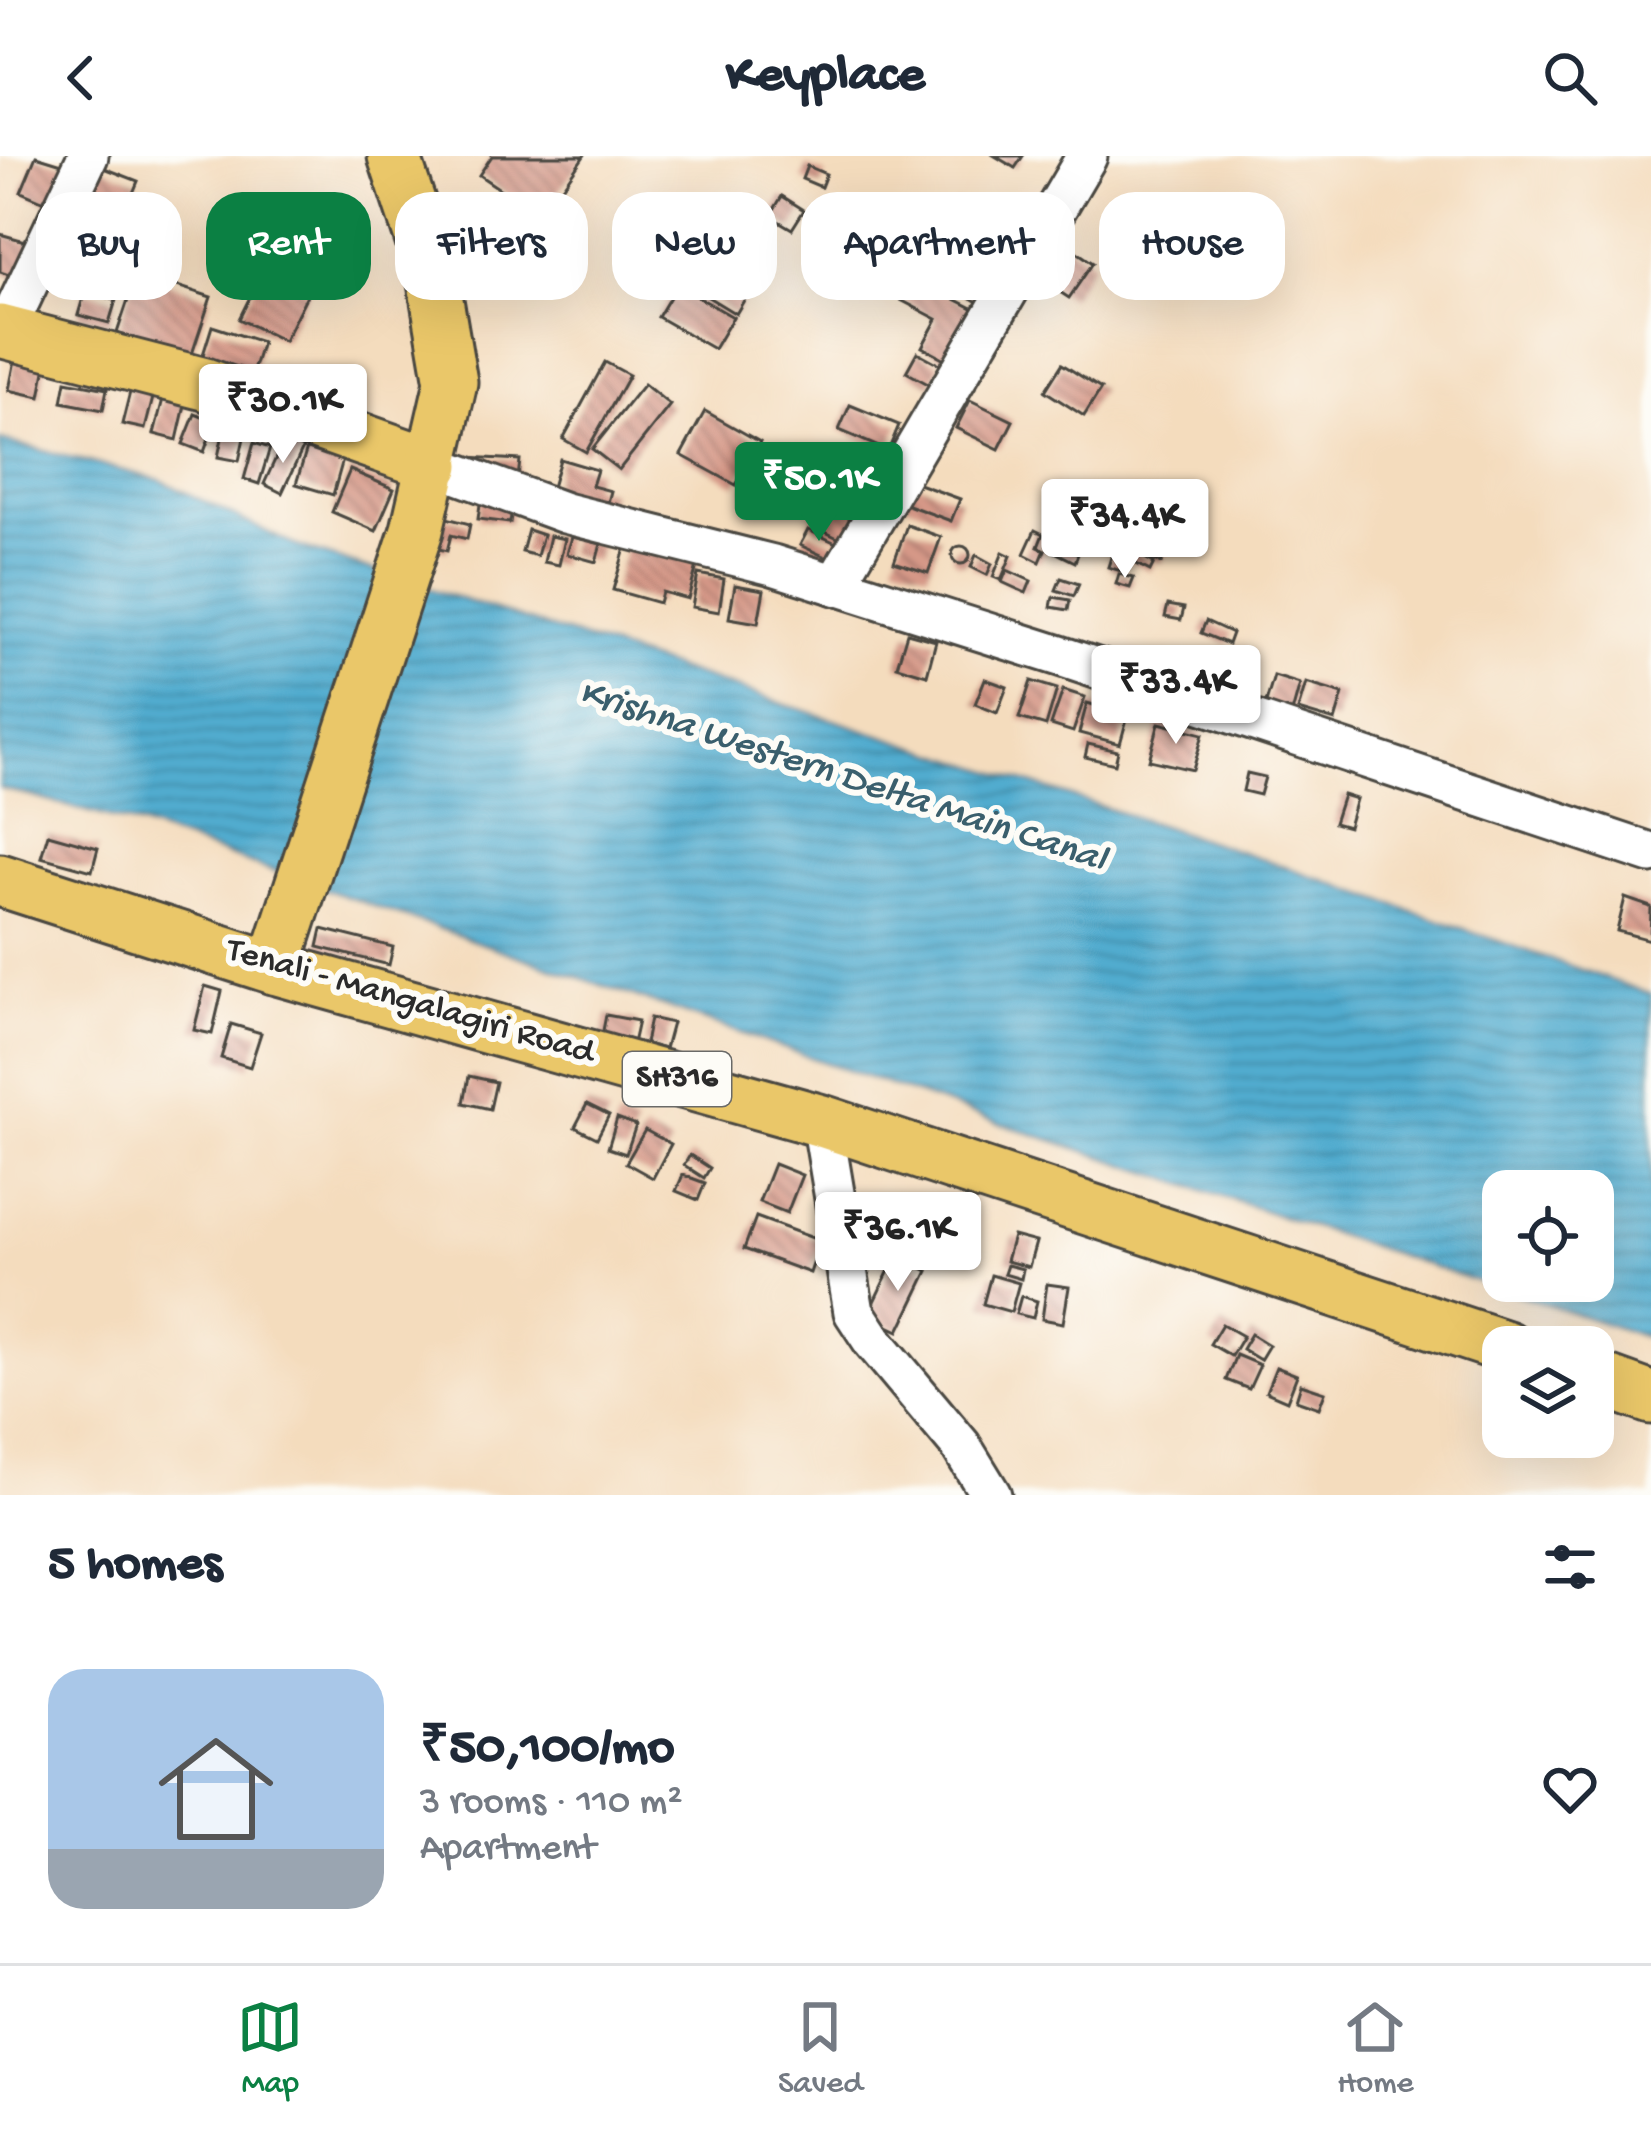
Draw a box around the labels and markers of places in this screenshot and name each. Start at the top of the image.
pin: ₹30.1K [185,364,381,466]
pin: ₹50.1K [721,442,917,544]
pin: ₹34.4K [1027,479,1223,581]
pin: ₹33.4K [1078,645,1274,747]
pin: ₹36.1K [800,1192,996,1294]

